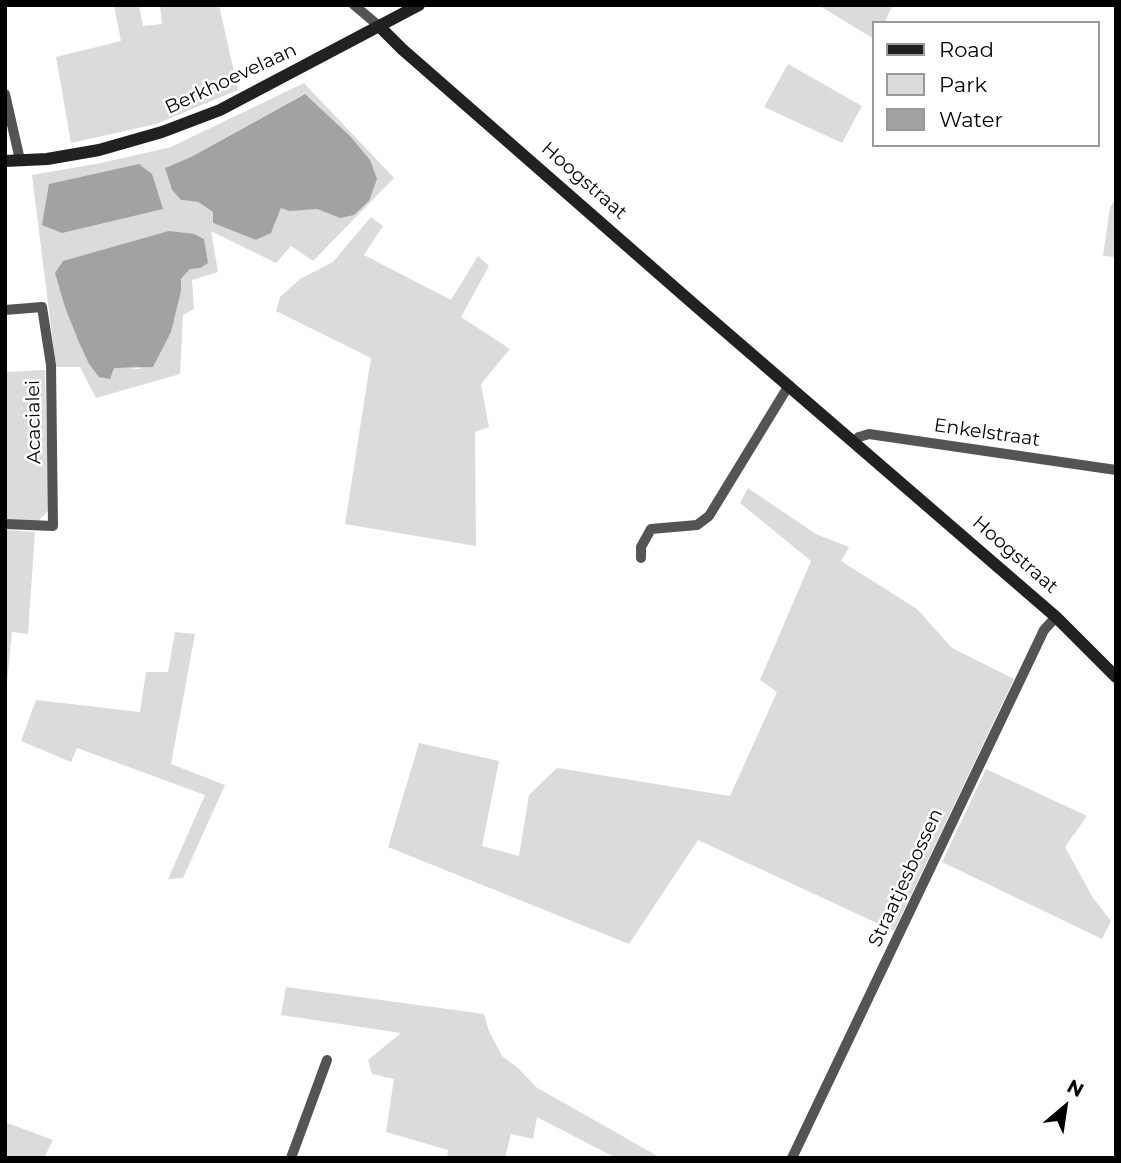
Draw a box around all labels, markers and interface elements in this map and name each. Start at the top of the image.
legend [872,21,1100,147]
text: Road [939,37,994,62]
street label: Berkhoevelaan [162,39,300,119]
text: Park [939,72,987,97]
text: Water [939,107,1003,132]
street label: Hoogstraat [536,138,632,224]
street label: Acacialei [22,380,46,464]
street label: Enkelstraat [932,414,1042,452]
street label: Hoogstraat [967,512,1063,598]
street label: Straatjesbossen [864,805,948,951]
north arrow [1030,1072,1100,1142]
text: N [1063,1074,1088,1102]

